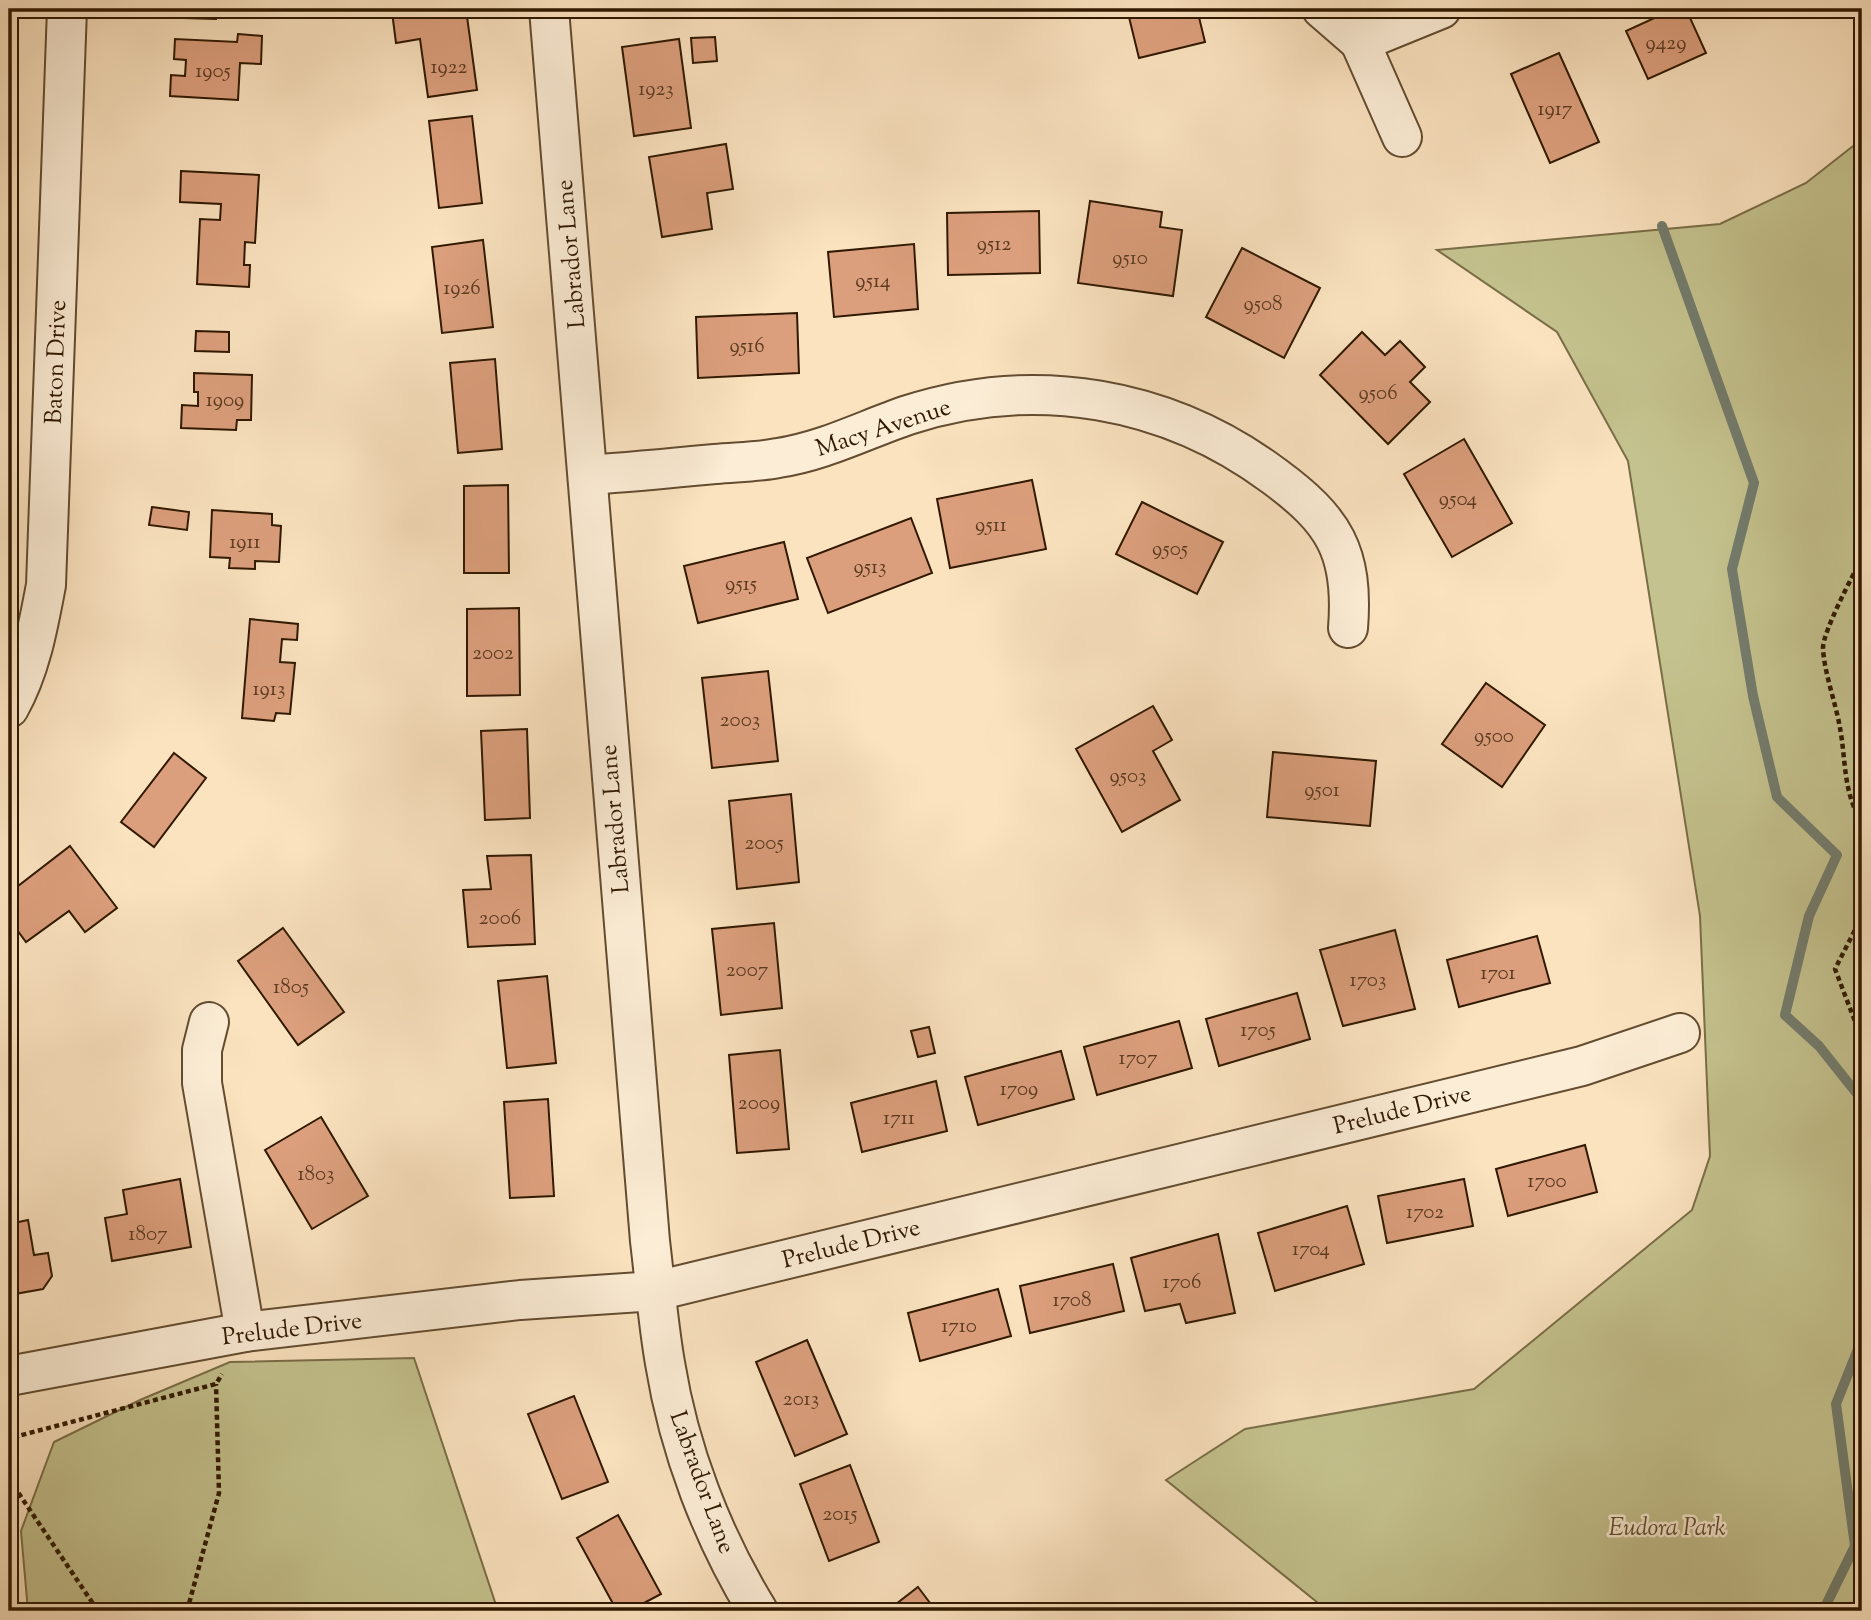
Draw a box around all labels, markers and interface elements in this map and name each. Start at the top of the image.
house number: 9429 [1646,29,1686,59]
house number: 1922 [431,53,468,83]
house number: 1905 [195,57,231,87]
house number: 1923 [638,75,674,105]
house number: 1917 [1538,95,1573,125]
street label: Labrador Lane [549,178,595,330]
house number: 9512 [977,230,1011,260]
house number: 9510 [1112,244,1148,274]
house number: 9514 [855,267,891,297]
house number: 1926 [443,274,481,304]
house number: 9508 [1243,290,1283,320]
street label: Baton Drive [38,299,76,425]
house number: 9516 [729,332,765,362]
house number: 9506 [1358,379,1398,409]
house number: 1909 [206,386,244,416]
street label: Macy Avenue [812,391,956,467]
house number: 9504 [1439,485,1477,515]
house number: 9511 [975,511,1007,541]
house number: 1911 [229,528,261,558]
house number: 9505 [1152,535,1188,565]
house number: 9513 [853,553,887,583]
house number: 9515 [725,570,757,600]
house number: 2002 [472,639,514,669]
house number: 1913 [253,675,285,705]
house number: 2003 [720,706,760,736]
house number: 9500 [1474,722,1514,752]
street label: Labrador Lane [593,743,639,895]
house number: 9503 [1109,762,1147,792]
house number: 9501 [1304,776,1340,806]
house number: 2005 [744,829,784,859]
house number: 2006 [479,904,521,934]
house number: 2007 [726,956,769,986]
house number: 1701 [1480,959,1516,989]
house number: 1703 [1350,966,1386,996]
house number: 1805 [273,973,309,1003]
house number: 1705 [1240,1016,1276,1046]
house number: 1707 [1119,1044,1158,1074]
house number: 1709 [1000,1075,1038,1105]
street label: Prelude Drive [1330,1077,1475,1144]
house number: 2009 [738,1089,780,1119]
house number: 1711 [883,1104,915,1134]
house number: 1803 [297,1160,335,1190]
house number: 1700 [1527,1167,1567,1197]
house number: 1702 [1406,1198,1444,1228]
street label: Prelude Drive [779,1211,924,1278]
house number: 1807 [128,1220,168,1250]
house number: 1704 [1292,1235,1330,1265]
house number: 1706 [1163,1268,1201,1298]
house number: 1708 [1053,1286,1091,1316]
street label: Prelude Drive [220,1305,364,1355]
house number: 1710 [941,1312,977,1342]
house number: 2013 [783,1385,819,1415]
street label: Labrador Lane [660,1407,743,1559]
house number: 2015 [822,1500,858,1530]
park label: Eudora Park [1608,1512,1726,1546]

